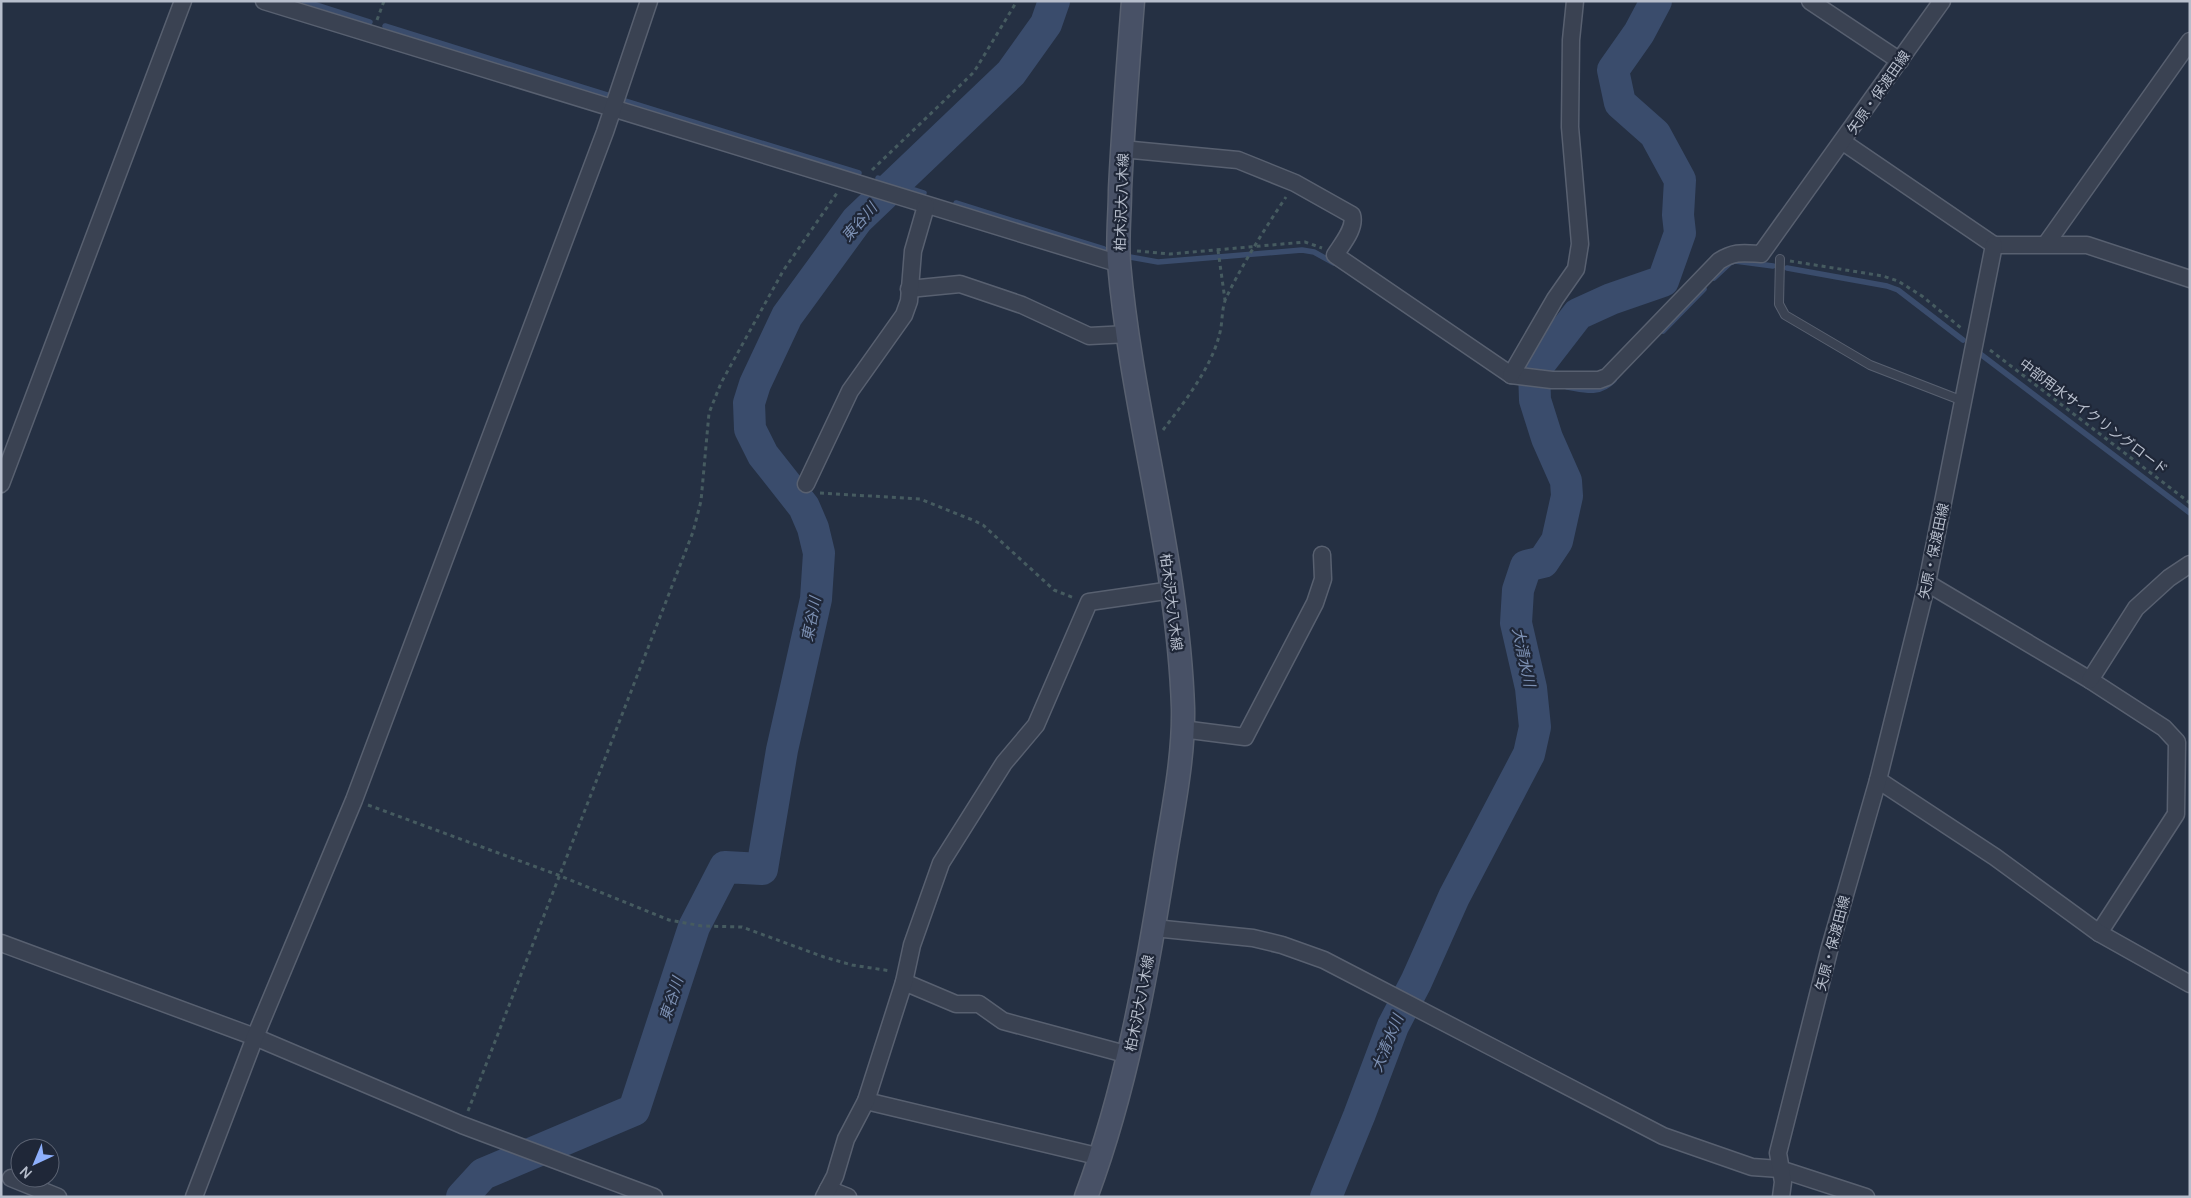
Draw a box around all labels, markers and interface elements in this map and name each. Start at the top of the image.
street label: 矢原・保渡田線 [1842,46,1914,138]
street label: 柏木沢大八木線 [1110,153,1132,251]
water label: 東谷川 [836,197,883,246]
street label: 中部用水サイクリングロード [2016,354,2172,478]
street label: 矢原・保渡田線 [1914,501,1952,601]
street label: 柏木沢大八木線 [1157,552,1187,652]
water label: 東谷川 [796,593,826,643]
water label: 大清水川 [1507,625,1541,690]
street label: 矢原・保渡田線 [1810,893,1854,993]
street label: 柏木沢大八木線 [1120,953,1158,1053]
water label: 東谷川 [654,972,689,1024]
water label: 大清水川 [1366,1009,1409,1075]
north arrow [10,1138,60,1188]
text: N [15,1162,36,1183]

